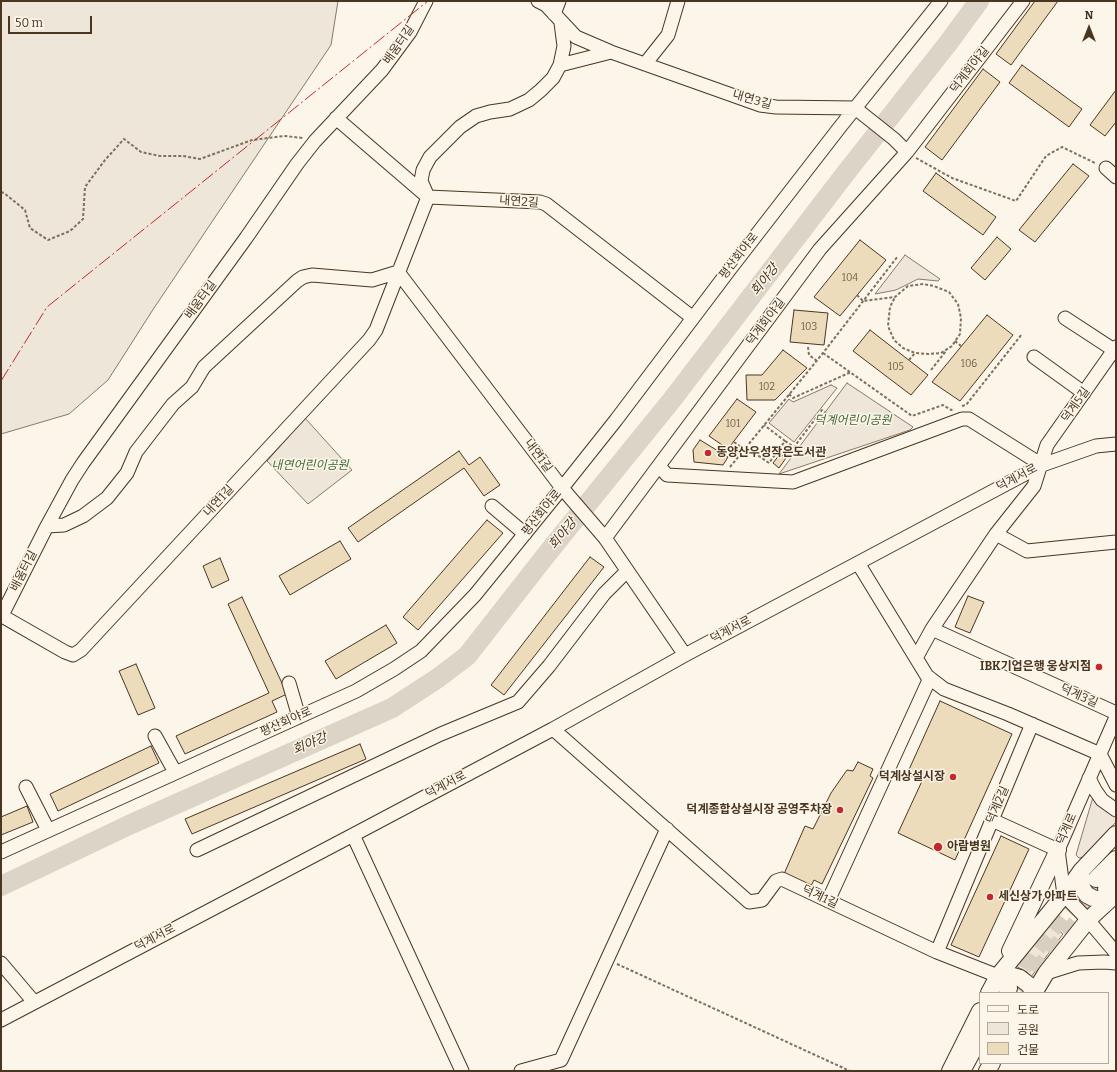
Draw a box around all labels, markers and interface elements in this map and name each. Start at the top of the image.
scale bar [10,8,94,34]
north arrow [1069,8,1109,48]
text: N [1085,9,1093,22]
text: 50 m [15,16,43,30]
street label: 배움터길 [380,23,418,67]
street label: 덕계회야길 [947,44,993,96]
street label: 내연3길 [731,88,773,112]
street label: 내연2길 [499,193,539,211]
street label: 평산회야로 [716,230,762,282]
water label: 회야강 [748,261,782,299]
house number: 104 [842,272,858,284]
street label: 배움터길 [182,278,220,322]
street label: 덕계회야길 [744,296,788,348]
house number: 103 [801,321,817,333]
house number: 106 [961,358,977,370]
house number: 105 [888,361,904,373]
house number: 102 [759,381,775,393]
street label: 덕계5길 [1059,385,1093,425]
park label: 덕계어린이공원 [814,414,892,428]
house number: 101 [726,418,740,430]
street label: 내연1길 [521,436,555,476]
place label: 동양산우성작은도서관 [716,446,826,460]
marker: 동양산우성작은도서관 [703,448,713,458]
park label: 내연어린이공원 [271,459,349,473]
street label: 덕계서로 [994,461,1040,495]
street label: 내연1길 [201,482,237,520]
street label: 평산회야로 [519,487,565,539]
water label: 회야강 [546,515,580,553]
street label: 배움터길 [8,548,40,594]
street label: 덕계서로 [708,613,754,647]
place label: IBK기업은행 웅상지점 [980,660,1091,674]
marker: IBK기업은행 웅상지점 [1094,662,1104,672]
street label: 덕계3길 [1058,681,1100,711]
street label: 평산회야로 [258,704,314,740]
water label: 회야강 [290,730,330,758]
street label: 덕계서로 [423,768,469,802]
place label: 덕계상설시장 [879,770,945,784]
marker: 덕계상설시장 [948,772,958,782]
street label: 덕계2길 [984,784,1012,826]
place label: 덕계종합상설시장 공영주차장 [686,803,832,817]
marker: 덕계종합상설시장 공영주차장 [835,805,845,815]
street label: 덕계로 [1054,811,1080,847]
place label: 아람병원 [947,840,991,854]
marker: 아람병원 [932,841,944,853]
street label: 덕계1길 [800,882,840,912]
place label: 세신상가 아파트 [998,890,1077,904]
marker: 세신상가 아파트 [985,892,995,902]
street label: 덕계서로 [132,921,178,955]
legend [979,992,1109,1064]
text: 도로 [1017,1003,1039,1017]
text: 공원 [1017,1023,1039,1037]
text: 건물 [1017,1043,1039,1057]

